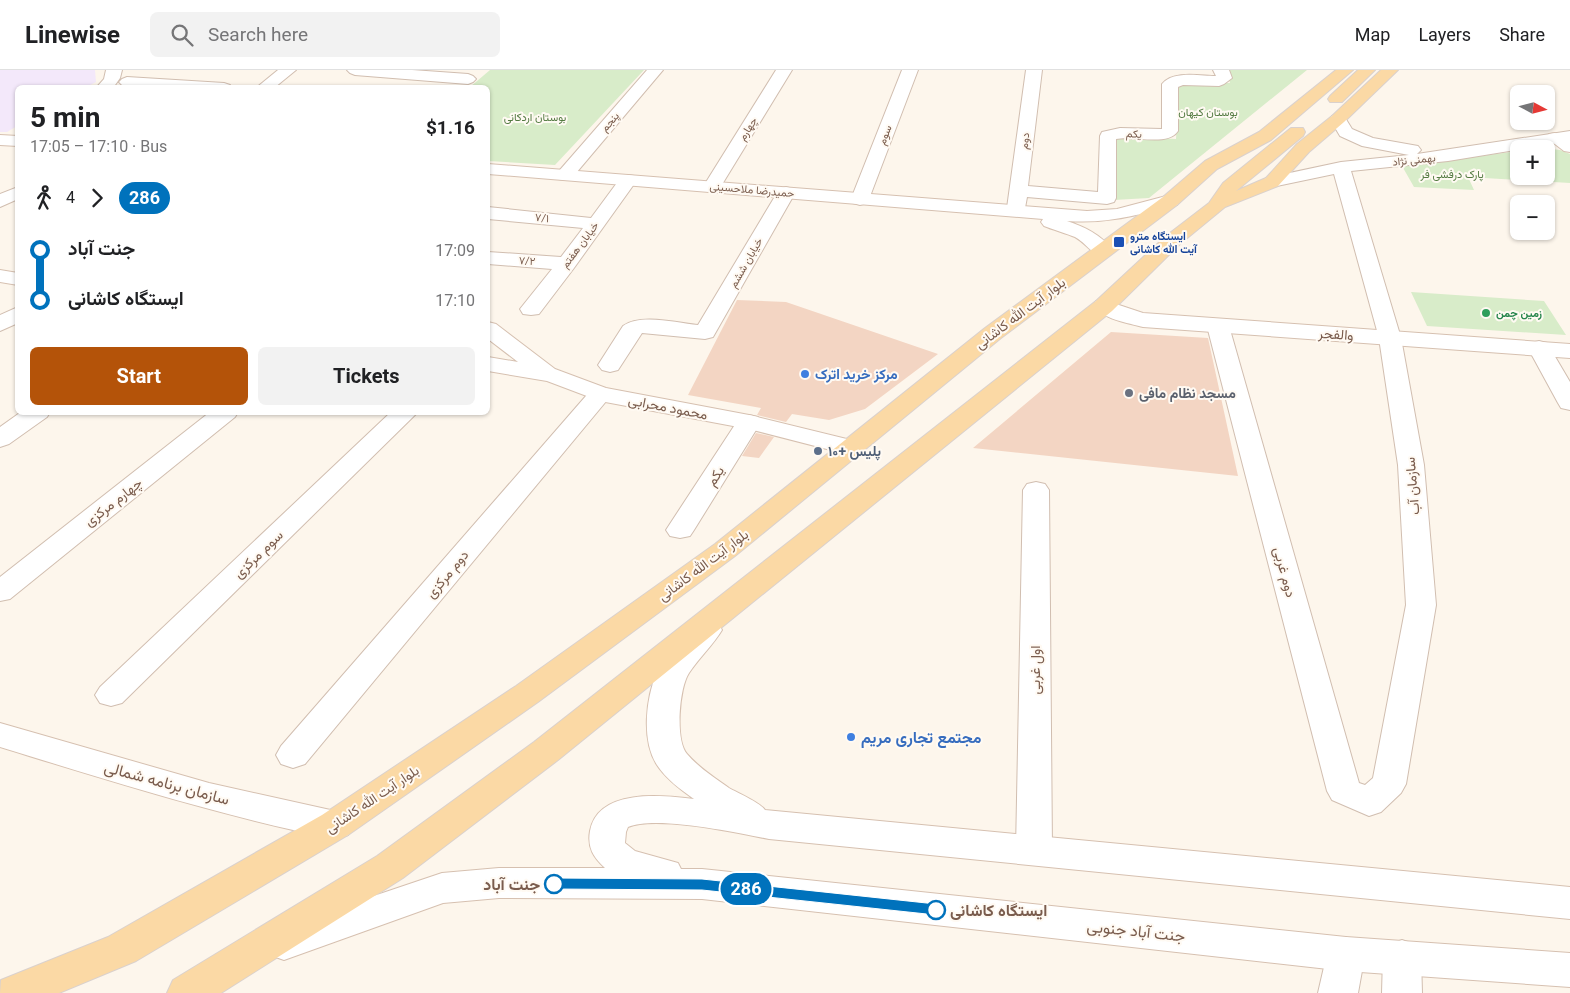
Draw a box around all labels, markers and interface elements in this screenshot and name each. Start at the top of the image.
search box [150,12,500,57]
text: Linewise [25,21,120,49]
icon: search [168,21,196,49]
text: Search here [208,23,308,46]
text: Map [1355,24,1390,45]
text: Layers [1418,24,1471,45]
text: Share [1499,24,1545,45]
north arrow [1510,85,1555,130]
map controls [1510,85,1555,240]
text: 5 min [30,101,100,134]
park label: بوستان کیهان [1178,106,1238,119]
street label: پنجم [598,110,623,135]
park label: بوستان اردکانی [504,111,566,124]
street label: چهارم [736,115,761,144]
text: $1.16 [426,116,475,139]
street label: سوم [875,123,896,147]
street label: یکم [1125,127,1142,142]
street label: دوم [1018,132,1033,150]
text: 17:05 – 17:10 · Bus [30,137,167,156]
button: + [1510,140,1555,185]
street label: بهمنی نژاد [1392,151,1436,169]
park label: پارک درفشی فر [1419,168,1484,182]
street label: حمیدرضا ملاحسینی [709,180,795,200]
icon: walk [30,184,58,212]
icon: forward [83,184,111,212]
text: 286 [129,187,160,208]
text: 4 [66,188,75,207]
button: − [1510,195,1555,240]
street label: ۷/۱ [534,211,550,225]
street label: خیابان هفتم [558,219,602,271]
place label: ایستگاه مترو آیت الله کاشانی [1130,230,1198,256]
marker: ایستگاه مترو آیت الله کاشانی [1112,235,1126,249]
street label: خیابان ششم [727,236,766,291]
text: جنت آباد [68,237,135,260]
text: 17:09 [435,241,475,260]
street label: ۷/۲ [518,254,536,268]
street label: بلوار آیت الله کاشانی [972,274,1069,353]
text: ایستگاه کاشانی [68,287,184,310]
text: 17:10 [435,291,475,310]
marker: زمین چمن [1480,307,1492,319]
place label: زمین چمن [1496,307,1542,321]
street label: والفجر [1317,325,1354,344]
button: Start [30,347,248,405]
button: Tickets [258,347,475,405]
place label: مرکز خرید اترک [815,366,898,383]
marker: مرکز خرید اترک [799,368,811,380]
place label: مسجد نظام مافی [1139,385,1236,402]
marker: مسجد نظام مافی [1123,387,1135,399]
street label: محمود محرابی [627,391,709,424]
place label: پلیس +۱۰ [828,443,881,461]
marker: پلیس +۱۰ [812,445,824,457]
street label: سازمان آب [1402,456,1423,516]
street label: یکم [703,463,728,489]
street label: چهارم مرکزی [81,475,146,531]
street label: بلوار آیت الله کاشانی [655,526,752,605]
street label: سوم مرکزی [230,527,287,582]
street label: دوم غربی [1270,545,1299,600]
street label: دوم مرکزی [422,546,473,602]
street label: اول غربی [1027,646,1045,694]
place label: مجتمع تجاری مریم [861,728,982,749]
marker: مجتمع تجاری مریم [845,731,857,743]
street label: سازمان برنامه شمالی [102,757,232,810]
street label: بلوار آیت الله کاشانی [322,762,422,837]
line badge: 286 [717,873,775,905]
marker: جنت آباد [544,874,564,894]
place label: جنت آباد [483,875,540,894]
text: 286 [731,878,761,899]
marker: ایستگاه کاشانی [926,900,946,920]
place label: ایستگاه کاشانی [950,901,1047,920]
street label: جنت آباد جنوبی [1086,916,1187,947]

